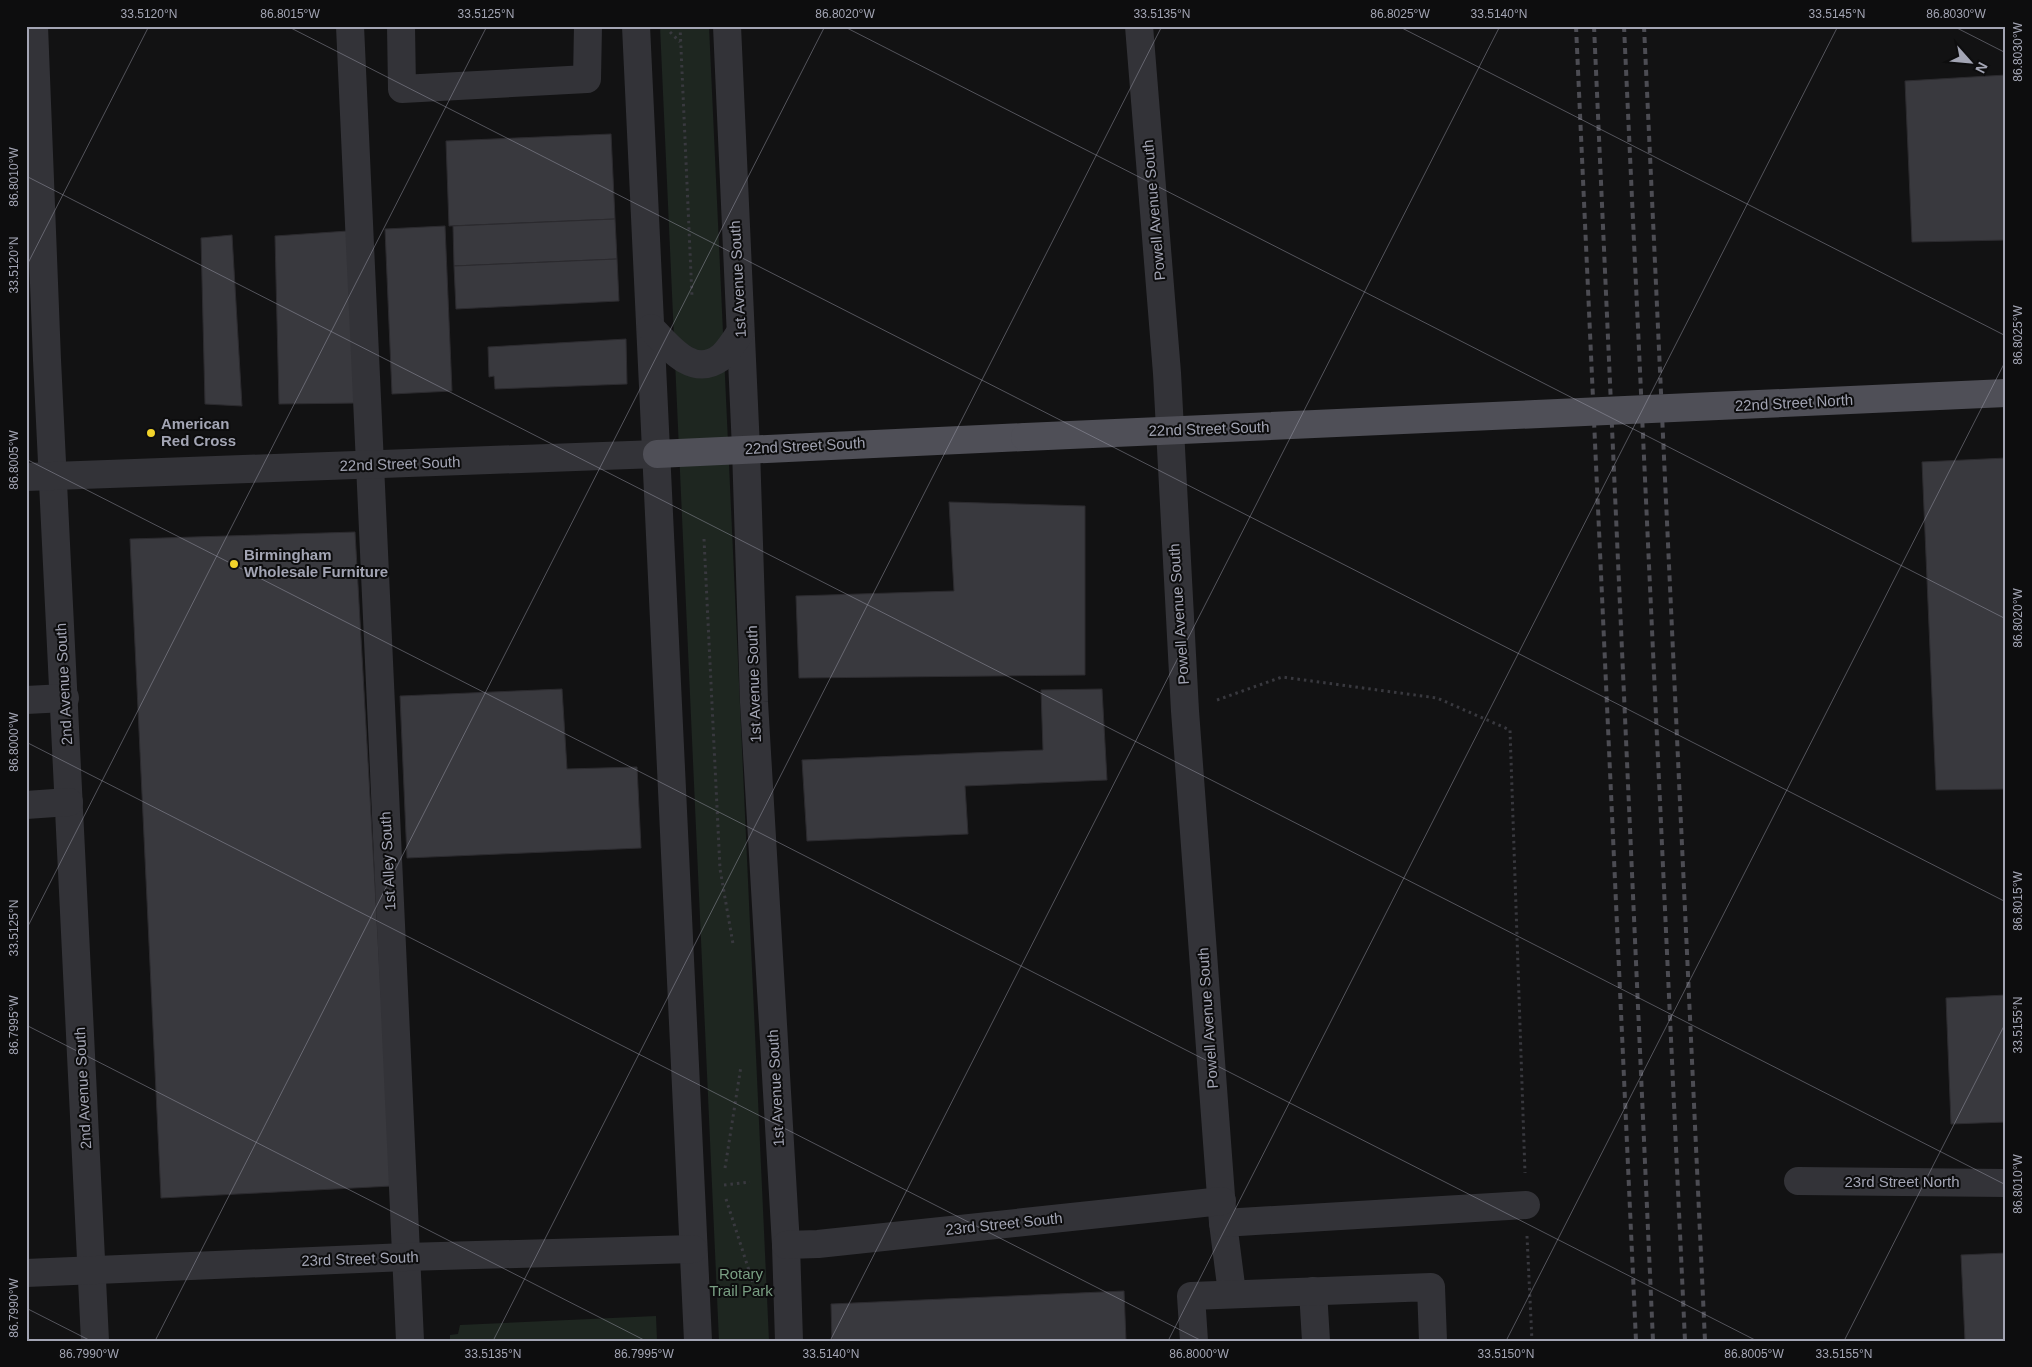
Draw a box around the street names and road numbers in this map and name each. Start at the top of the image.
street label: Powell Avenue South [1139,139,1168,281]
street label: 1st Avenue South [726,220,749,338]
street label: 22nd Street North [1734,391,1854,414]
street label: 22nd Street South [1148,418,1270,439]
street label: 22nd Street South [744,434,866,457]
street label: 22nd Street South [339,453,461,474]
street label: Powell Avenue South [1165,543,1192,685]
street label: 2nd Avenue South [52,622,75,746]
street label: 1st Avenue South [743,625,764,743]
street label: 1st Alley South [376,811,399,911]
street label: Powell Avenue South [1194,947,1221,1089]
street label: 2nd Avenue South [71,1026,94,1150]
street label: 1st Avenue South [764,1029,787,1147]
street label: 23rd Street North [1844,1173,1960,1190]
street label: 23rd Street South [945,1209,1063,1238]
street label: 23rd Street South [301,1248,419,1269]

